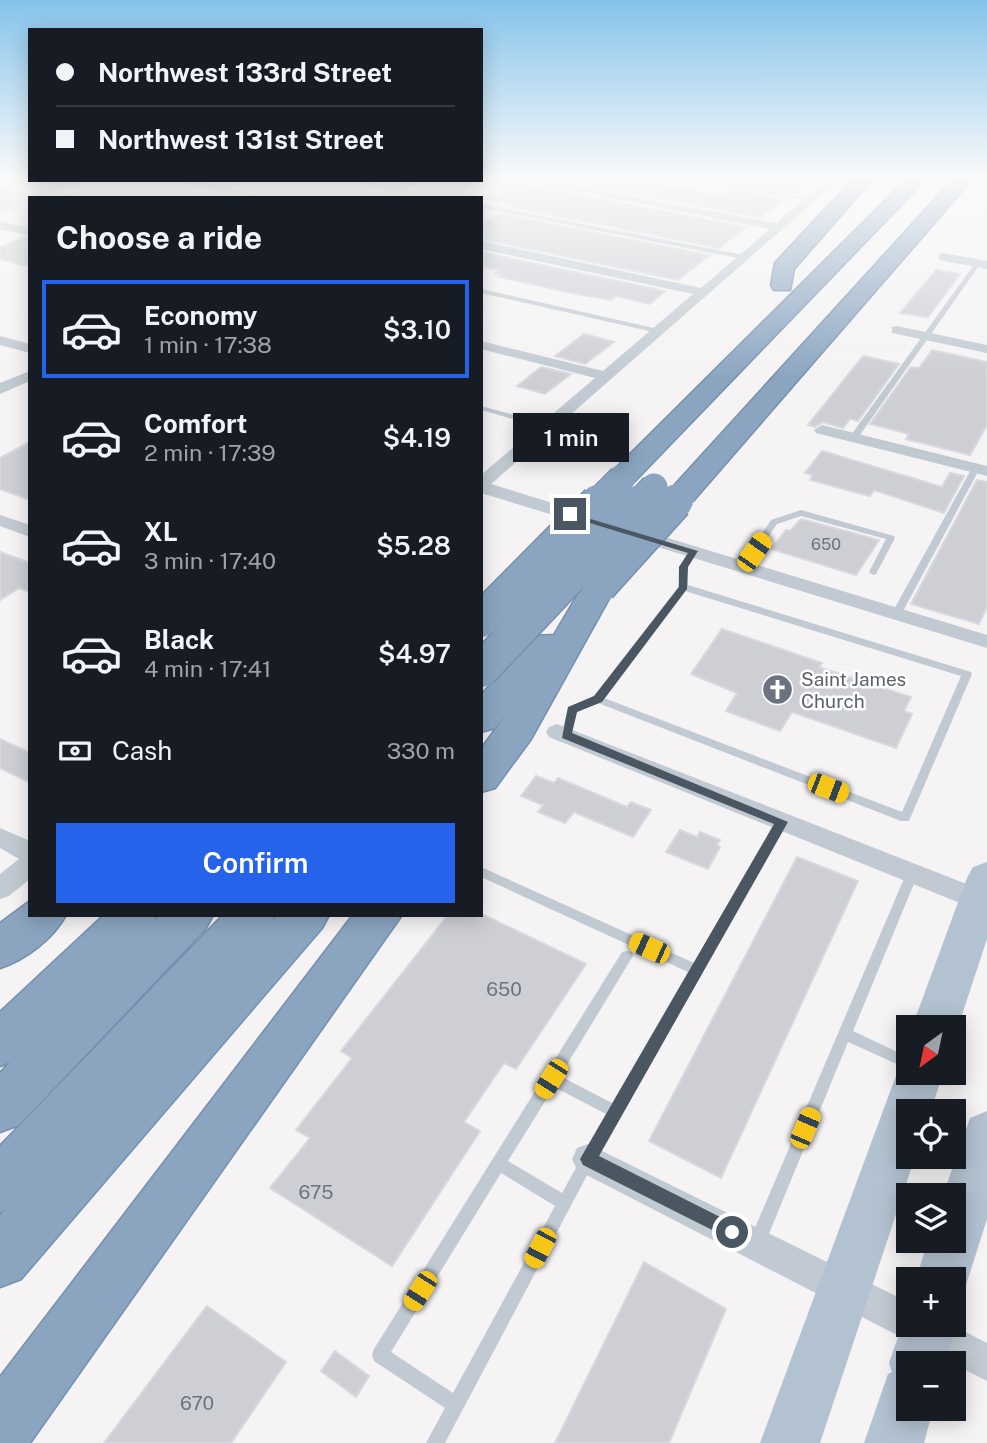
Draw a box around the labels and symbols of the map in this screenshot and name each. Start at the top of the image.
callout: 1 min [512,412,628,462]
route end [554,498,586,530]
car [734,529,775,575]
house number: 650 [811,535,841,554]
place label: Saint James Church [801,668,906,712]
church icon: Saint James Church [761,673,795,707]
car [805,771,852,805]
car [626,930,673,966]
house number: 650 [486,978,522,1000]
north arrow [896,1015,966,1085]
car [531,1056,572,1102]
car [788,1105,823,1151]
house number: 675 [298,1181,334,1203]
route start [716,1216,748,1248]
car [521,1225,560,1271]
car [400,1268,441,1314]
house number: 670 [180,1392,214,1414]

